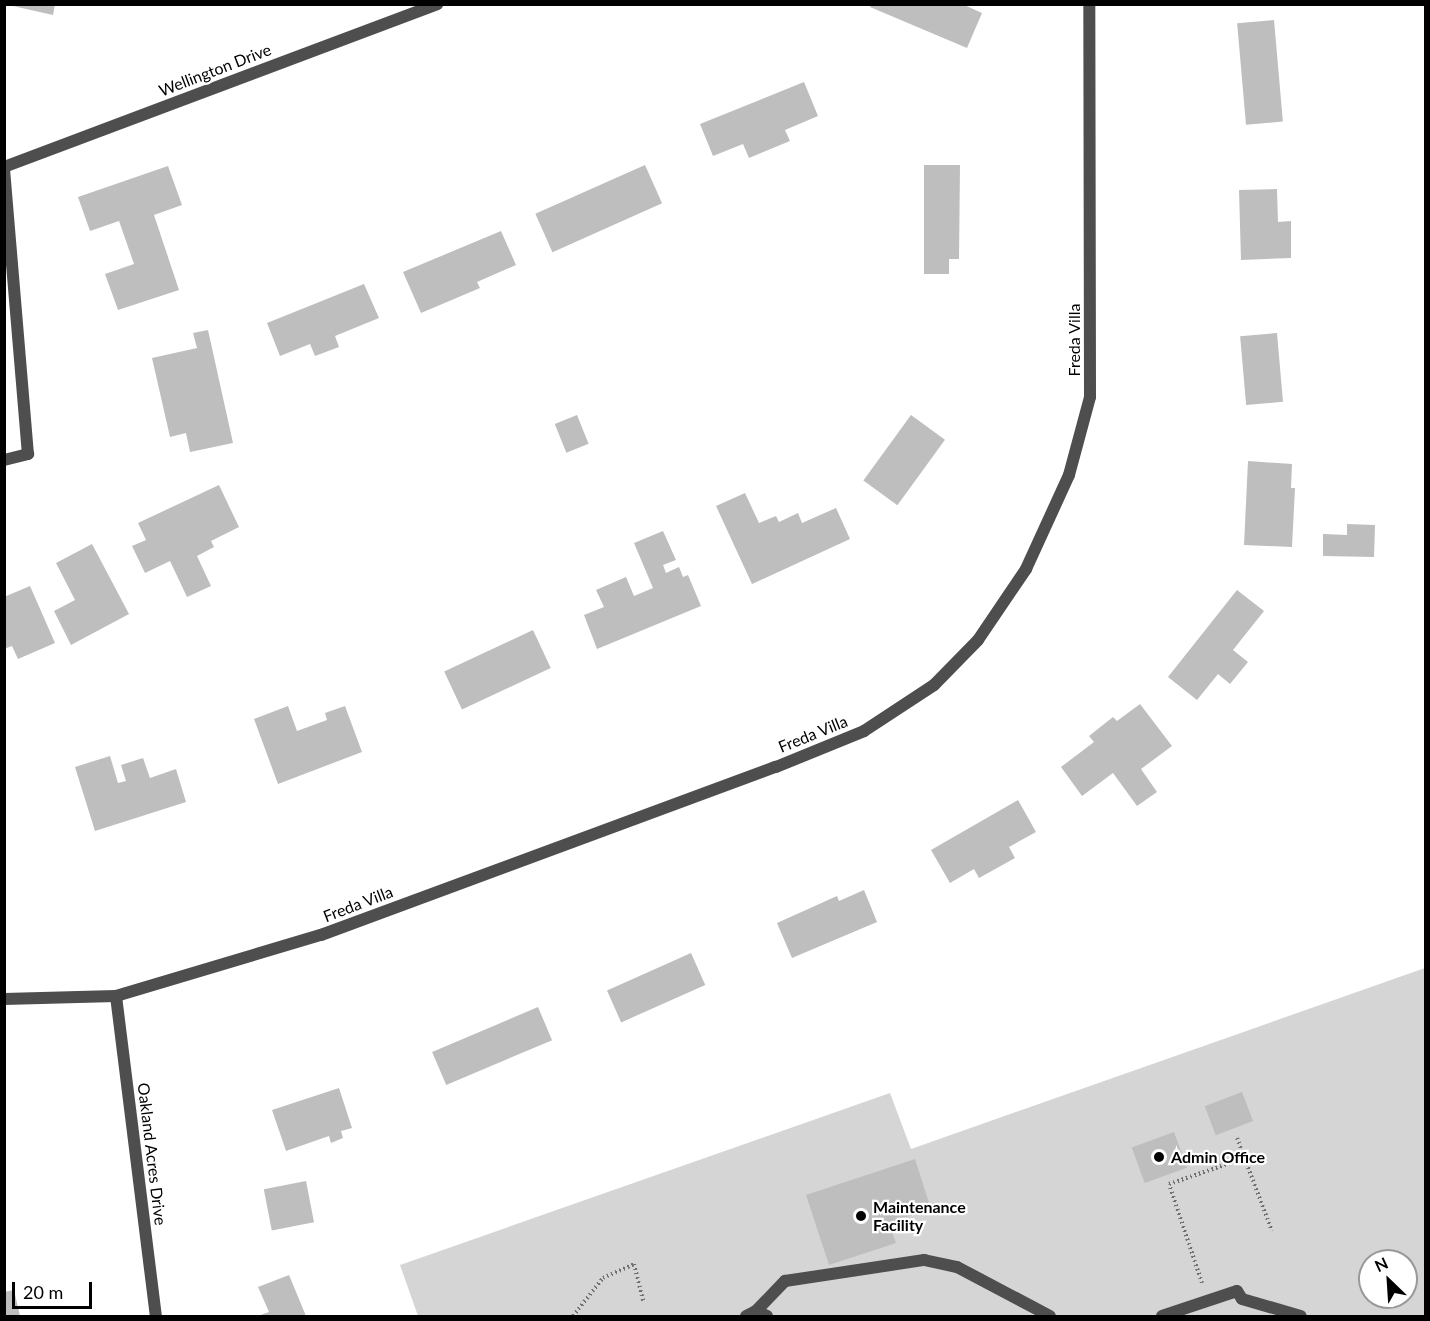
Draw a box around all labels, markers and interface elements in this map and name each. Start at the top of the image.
street label: Wellington Drive [156,40,274,100]
street label: Freda Villa [1064,303,1084,377]
street label: Freda Villa [775,711,851,757]
street label: Freda Villa [320,882,396,926]
street label: Oakland Acres Drive [134,1081,170,1227]
place label: Admin Office [1171,1147,1265,1167]
marker: Admin Office [1152,1150,1166,1164]
place label: Maintenance Facility [873,1197,966,1235]
marker: Maintenance Facility [854,1209,868,1223]
north arrow [1358,1249,1418,1309]
text: N [1371,1253,1391,1275]
scale bar [15,1270,94,1308]
text: 20 m [23,1281,63,1303]

